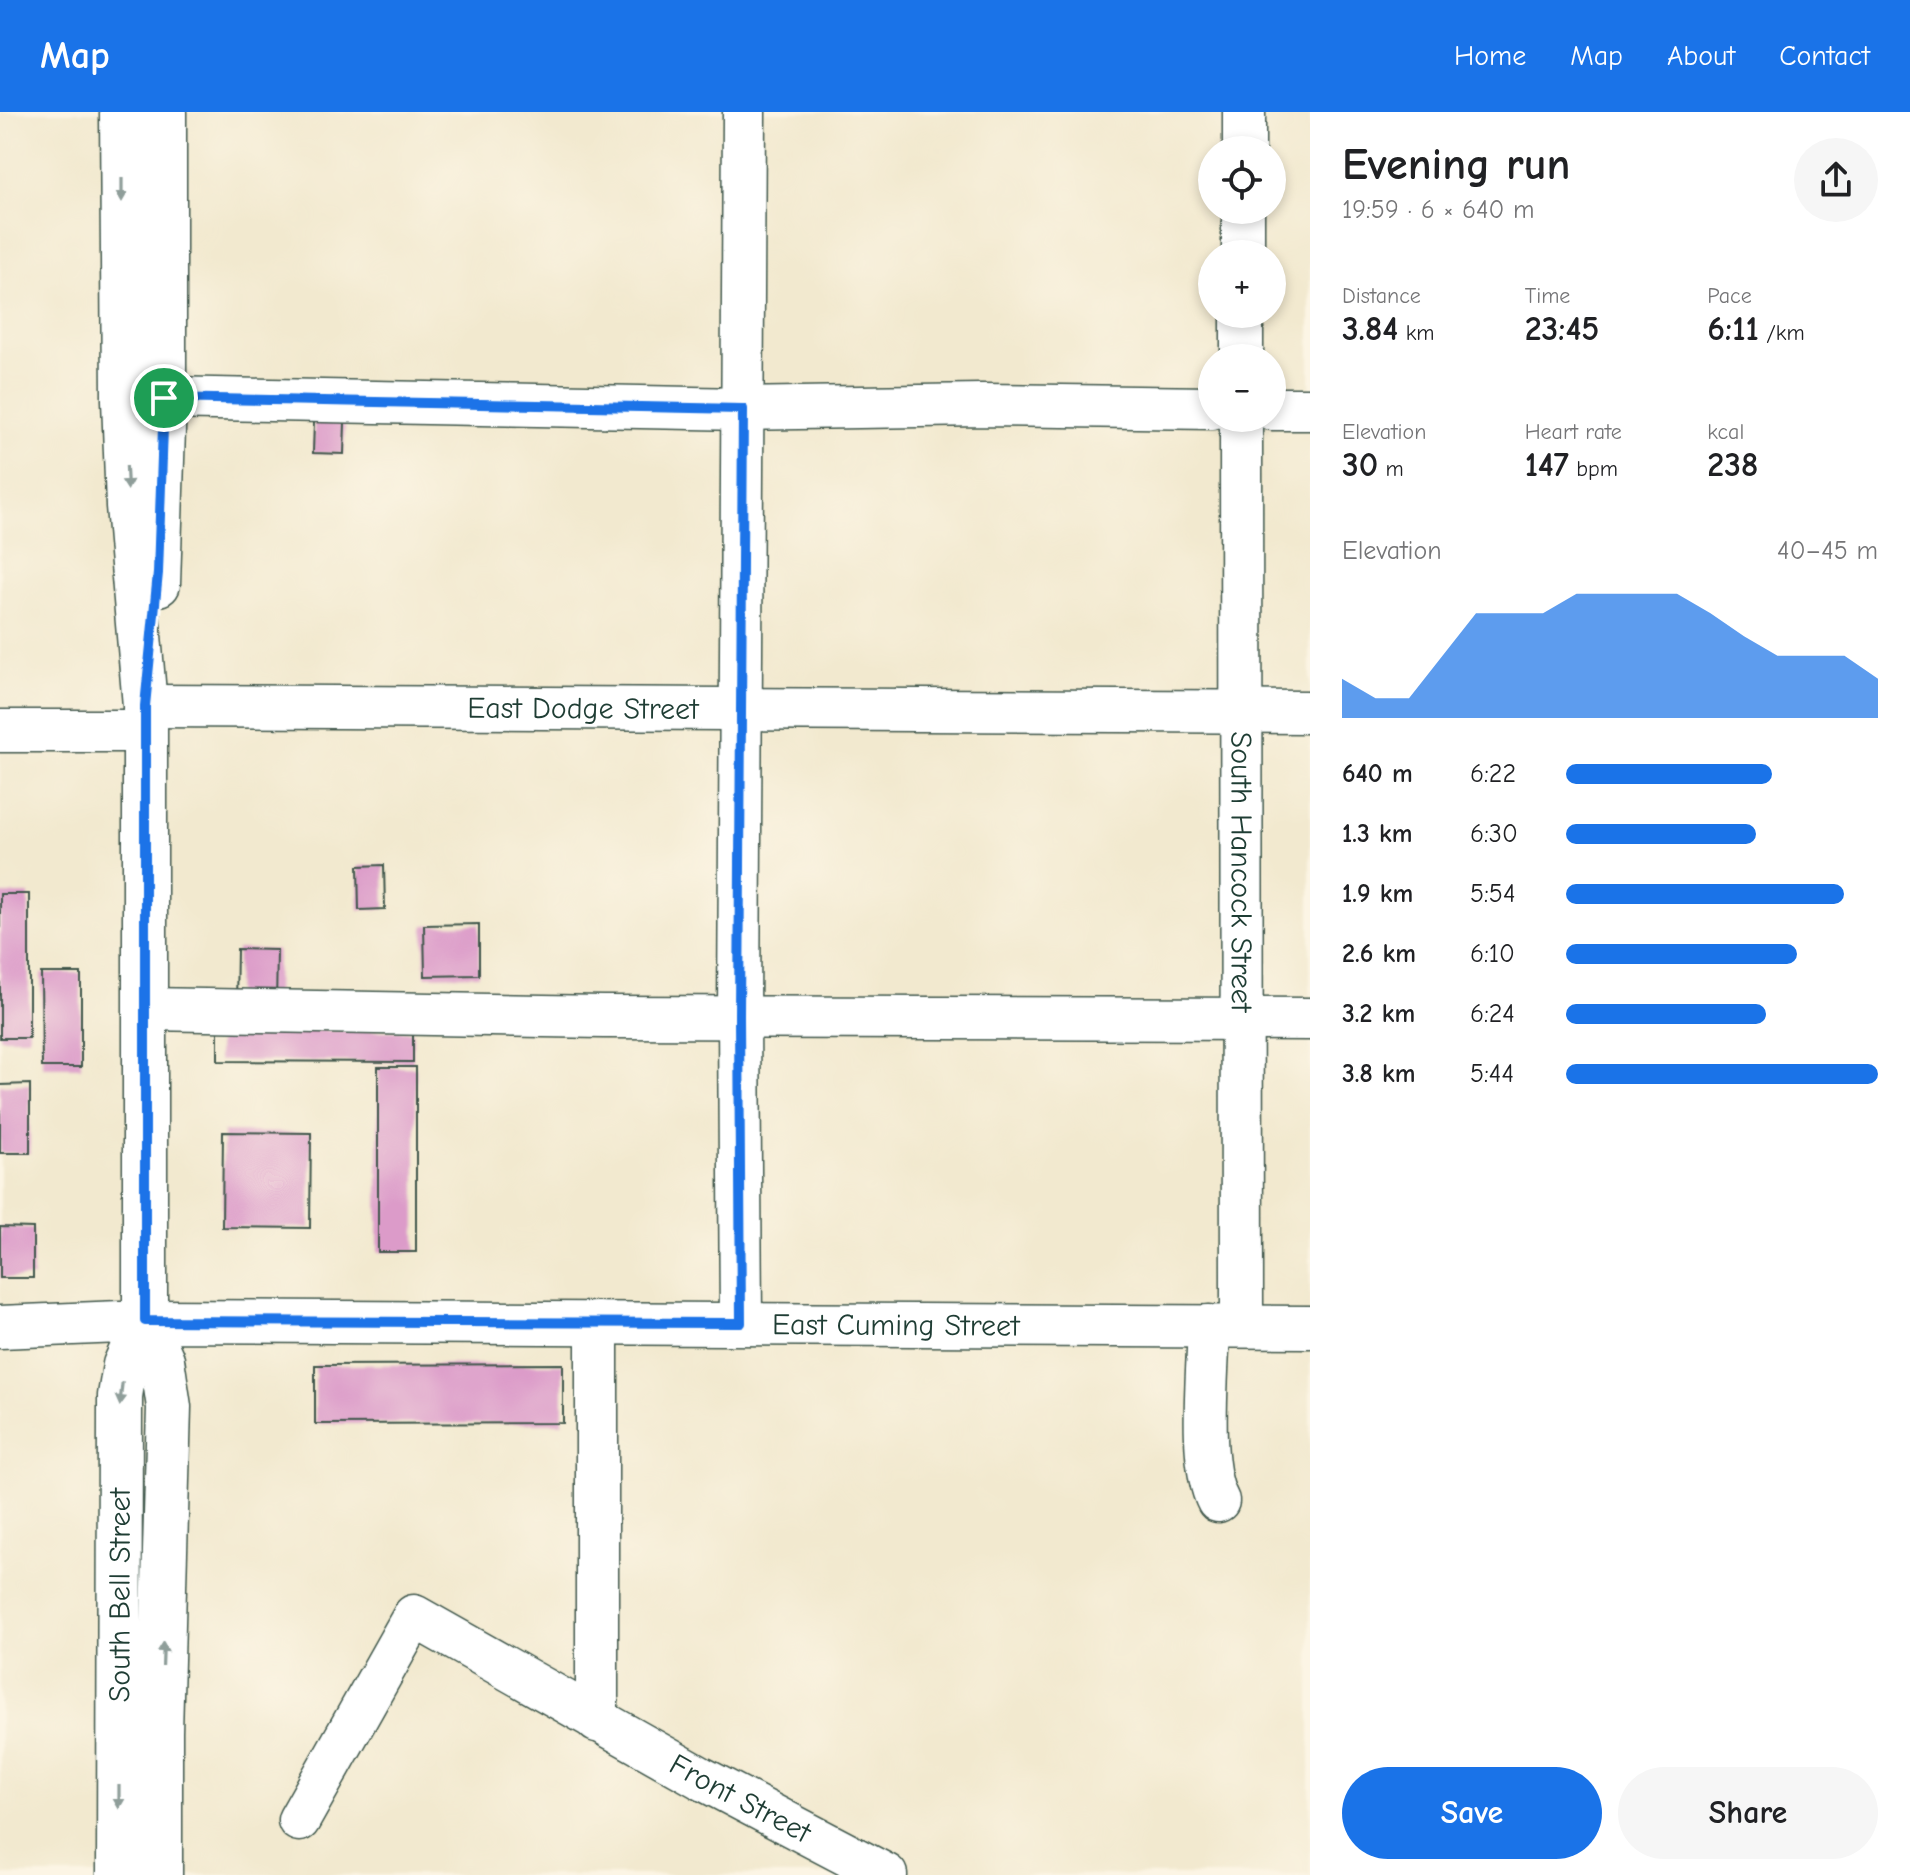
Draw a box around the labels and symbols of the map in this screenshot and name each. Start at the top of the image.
one-way arrow [116,178,128,203]
pin [130,364,198,432]
one-way arrow [121,466,134,491]
street label: East Dodge Street [467,691,700,727]
street label: South Hancock Street [1223,732,1259,1014]
street label: East Cuming Street [772,1307,1021,1344]
one-way arrow [115,1382,128,1407]
street label: South Bell Street [102,1486,138,1702]
one-way arrow [157,1641,170,1666]
street label: Front Street [663,1747,818,1851]
one-way arrow [113,1785,125,1810]

